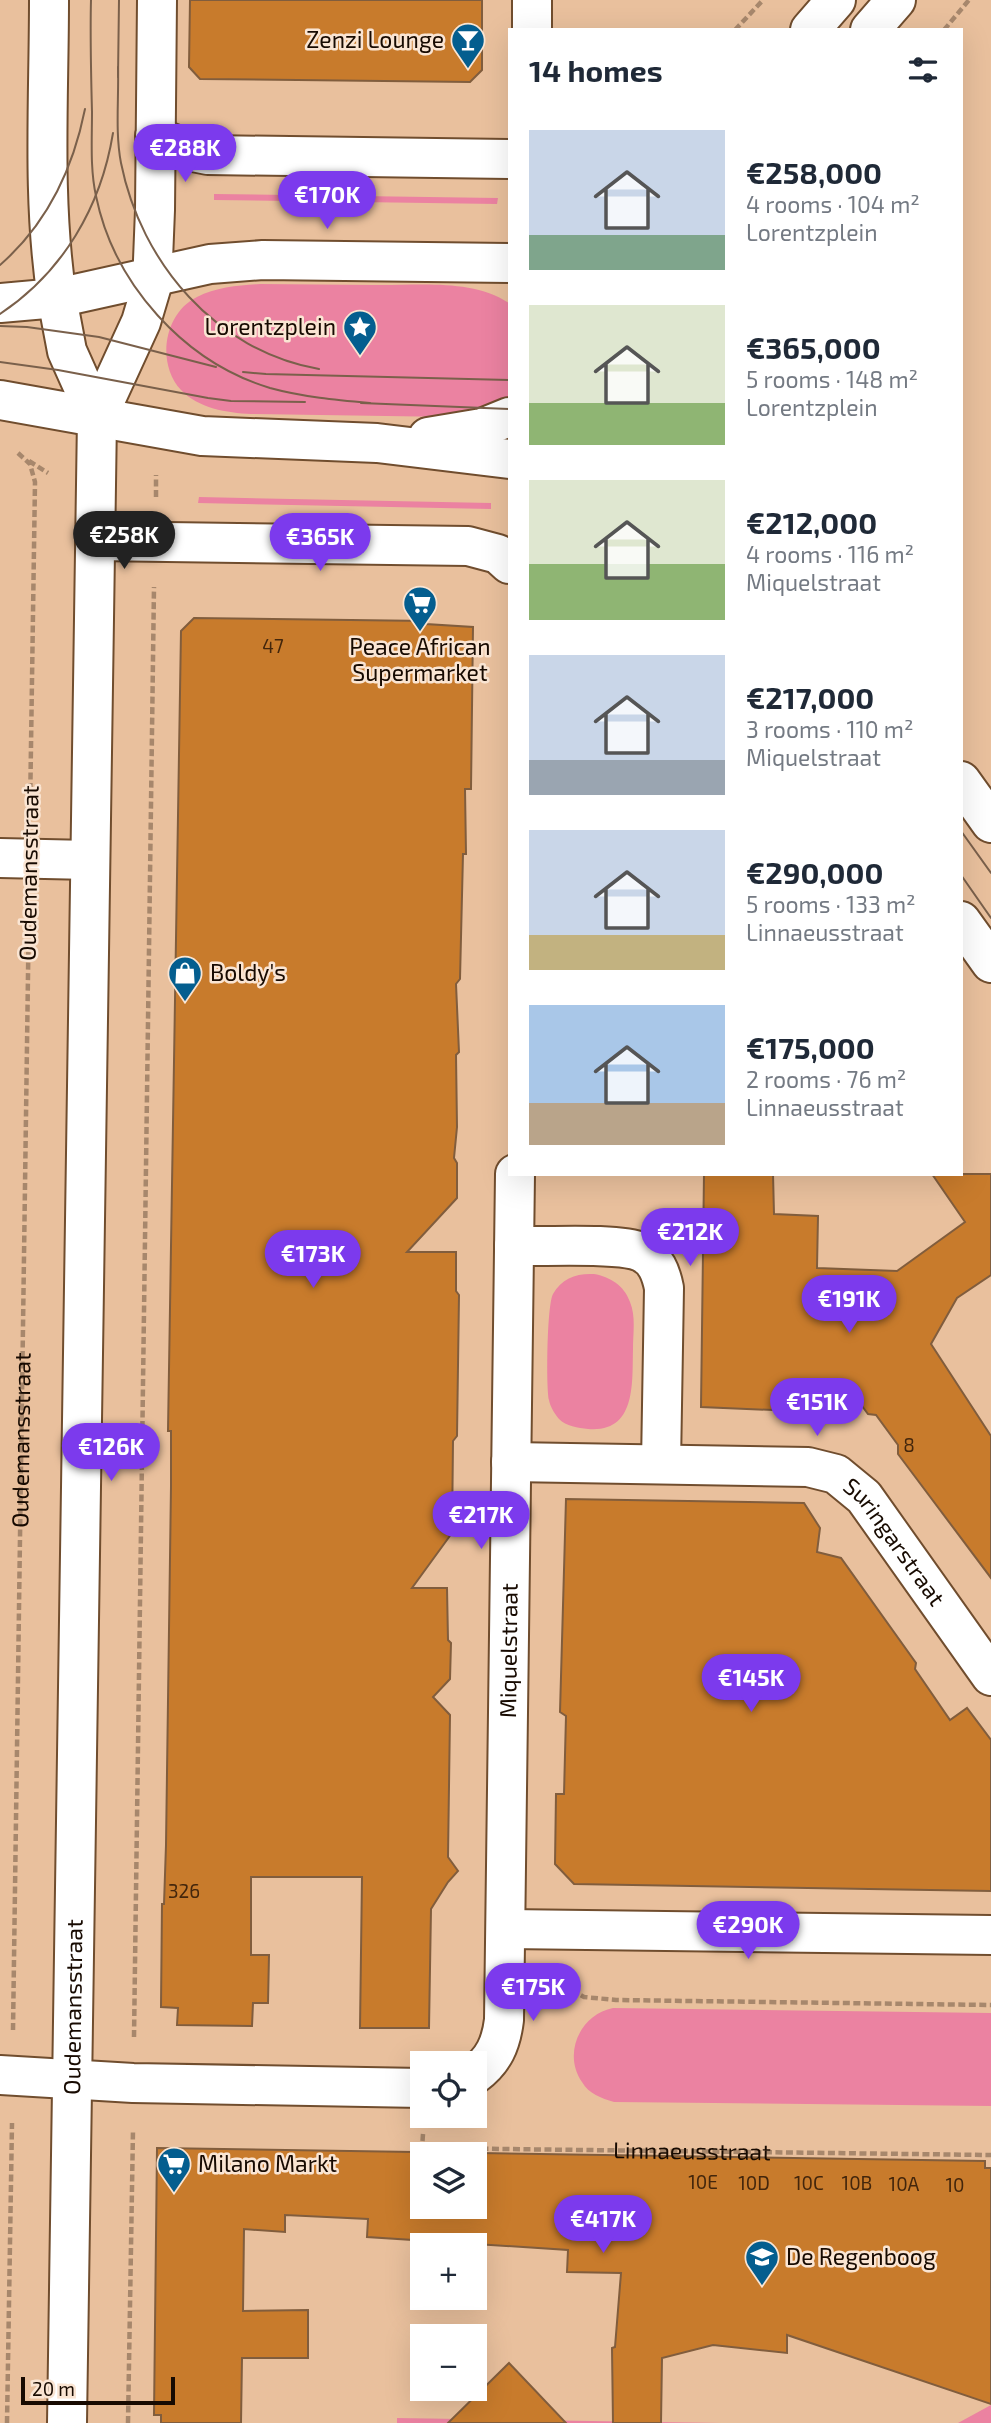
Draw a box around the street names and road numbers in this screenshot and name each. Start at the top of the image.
street label: Oudemansstraat [12,785,44,961]
street label: Oudemansstraat [5,1352,36,1528]
street label: Suringarstraat [838,1471,952,1611]
street label: Miquelstraat [493,1583,523,1718]
street label: Oudemansstraat [57,1919,88,2095]
street label: Linnaeusstraat [613,2135,771,2165]

